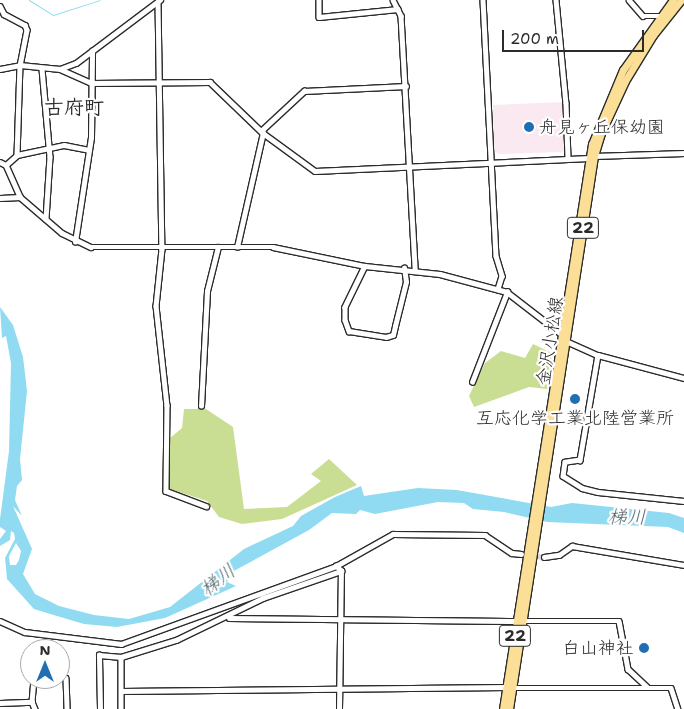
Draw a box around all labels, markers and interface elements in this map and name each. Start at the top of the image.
scale bar [504,20,646,52]
text: 200 m [510,29,559,49]
district label: 古府町 [44,95,104,119]
place label: 舟見ヶ丘保幼園 [539,116,665,138]
marker: 舟見ヶ丘保幼園 [523,121,535,133]
road number: 22 [567,214,599,242]
street label: 金沢小松線 [532,295,568,387]
marker: 互応化学工業北陸営業所 [569,393,581,405]
place label: 互応化学工業北陸営業所 [476,407,674,429]
water label: 梯川 [608,505,646,529]
water label: 梯川 [196,559,240,601]
road number: 22 [499,622,531,650]
place label: 白山神社 [562,637,634,659]
north arrow [20,639,70,689]
text: N [39,641,51,659]
marker: 白山神社 [638,642,650,654]

